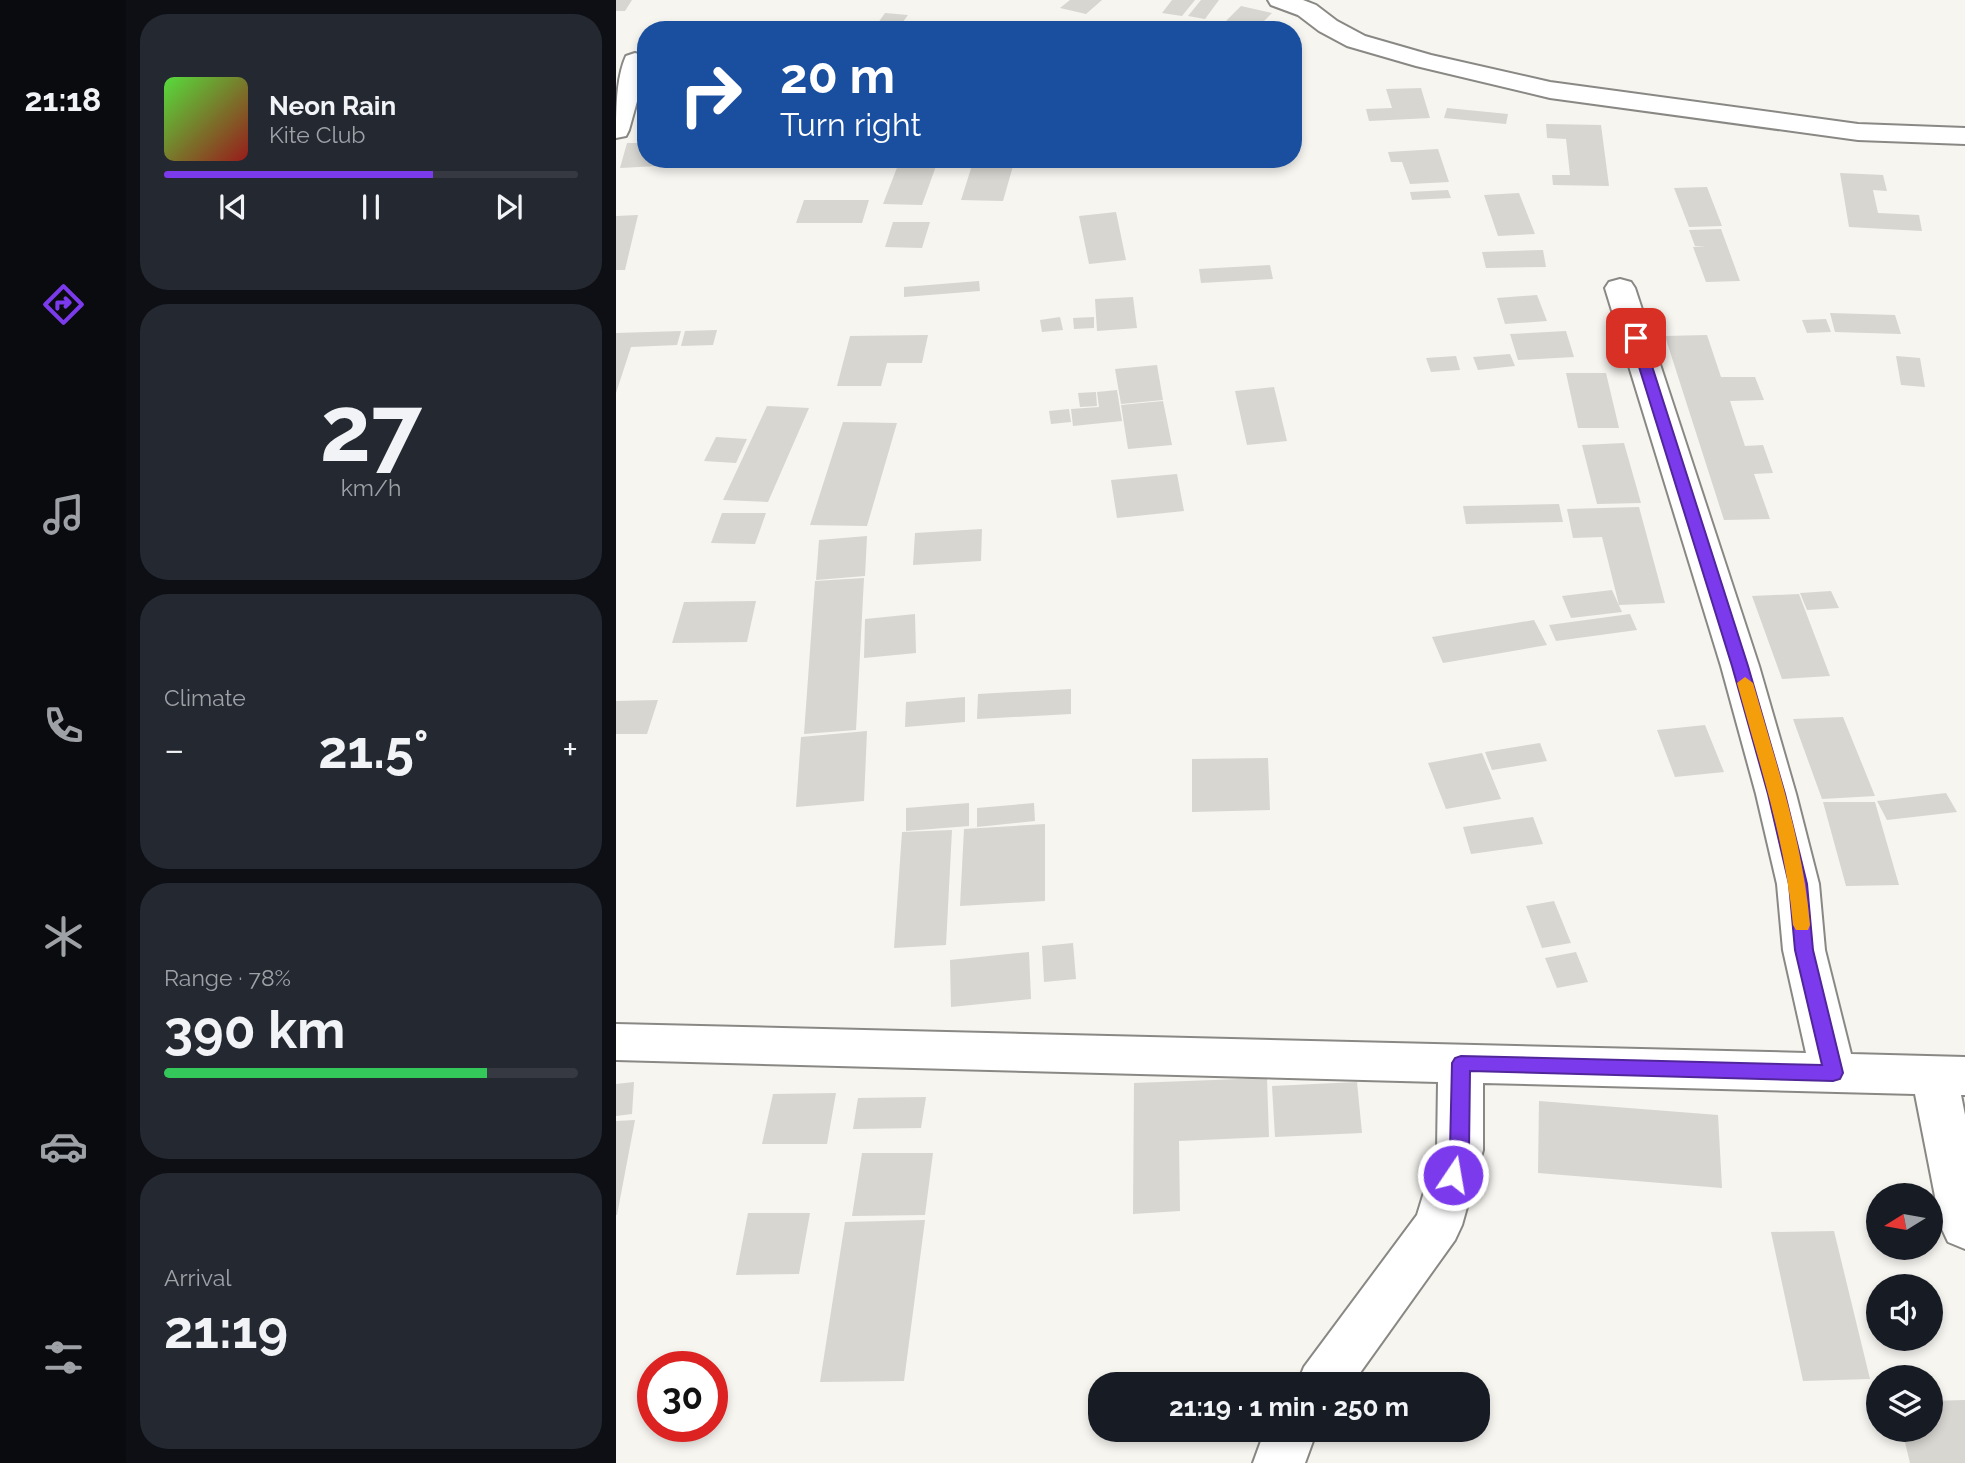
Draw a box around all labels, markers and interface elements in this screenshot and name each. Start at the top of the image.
text: 20 m [780,47,895,104]
icon: right [665,49,756,140]
text: 21:18 [25,81,101,118]
text: Neon Rain [269,91,396,121]
text: Turn right [780,106,921,143]
text: Kite Club [269,121,366,148]
icon: previous [214,188,252,226]
icon: pause [352,188,390,226]
icon: next [490,188,528,226]
icon: directions [39,280,88,329]
pin [1606,308,1666,368]
icon: arrive [1617,319,1655,357]
text: 27 [320,375,422,482]
text: km/h [341,474,401,501]
icon: music [39,490,88,539]
text: Climate [164,684,246,711]
icon: phone [39,701,88,750]
text: 21.5° [318,719,429,780]
text: − [164,727,184,772]
text: + [562,727,578,772]
icon: climate [39,912,88,961]
text: Range · 78% [164,964,291,991]
text: 390 km [164,999,345,1060]
icon: car [39,1122,88,1171]
position arrow [1416,1138,1490,1212]
north arrow [1866,1183,1942,1260]
map controls [1866,1183,1943,1442]
text: Arrival [164,1264,231,1291]
button: sound [1866,1274,1943,1351]
text: 21:19 [164,1299,288,1360]
icon: filters [39,1333,88,1382]
speed limit sign: 30 [637,1351,728,1442]
button: layers [1866,1365,1943,1442]
text: 21:19 · 1 min · 250 m [1169,1392,1409,1422]

